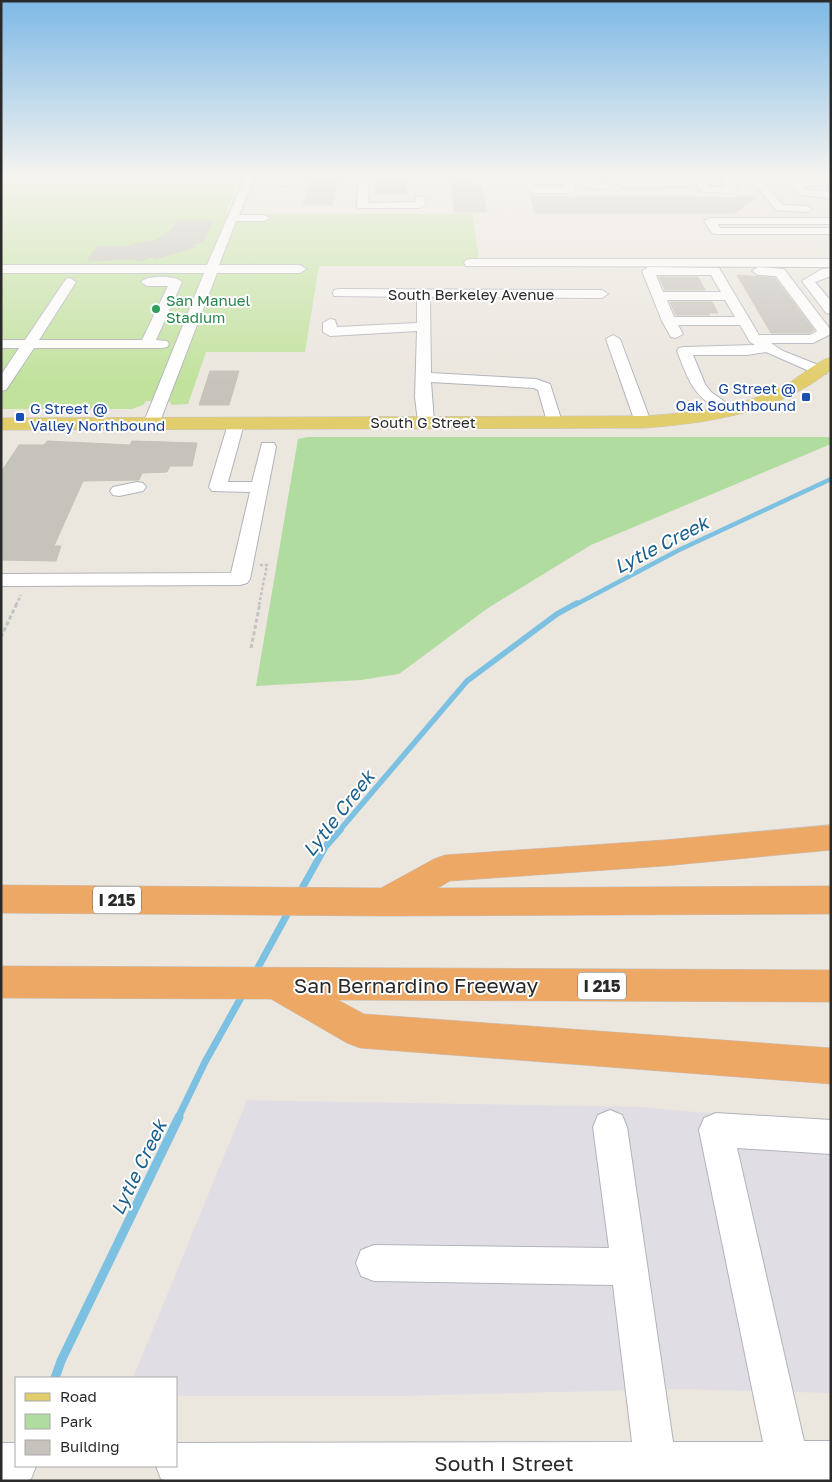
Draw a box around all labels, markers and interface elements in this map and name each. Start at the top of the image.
street label: South Berkeley Avenue [388,285,554,303]
place label: San Manuel Stadium [166,291,250,326]
marker: San Manuel Stadium [150,303,162,315]
place label: G Street @ Oak Southbound [676,379,796,414]
marker: G Street @ Oak Southbound [800,391,812,403]
place label: G Street @ Valley Northbound [30,399,165,434]
marker: G Street @ Valley Northbound [14,411,26,423]
street label: South G Street [370,413,476,431]
water label: Lytle Creek [610,509,714,578]
water label: Lytle Creek [297,764,380,861]
road number: I 215 [93,886,141,914]
street label: San Bernardino Freeway [294,972,538,998]
road number: I 215 [578,972,626,999]
water label: Lytle Creek [105,1114,172,1218]
legend [15,1377,178,1467]
text: Road [60,1387,97,1405]
text: Park [60,1412,93,1430]
text: Building [60,1437,120,1455]
street label: South I Street [434,1450,574,1476]

